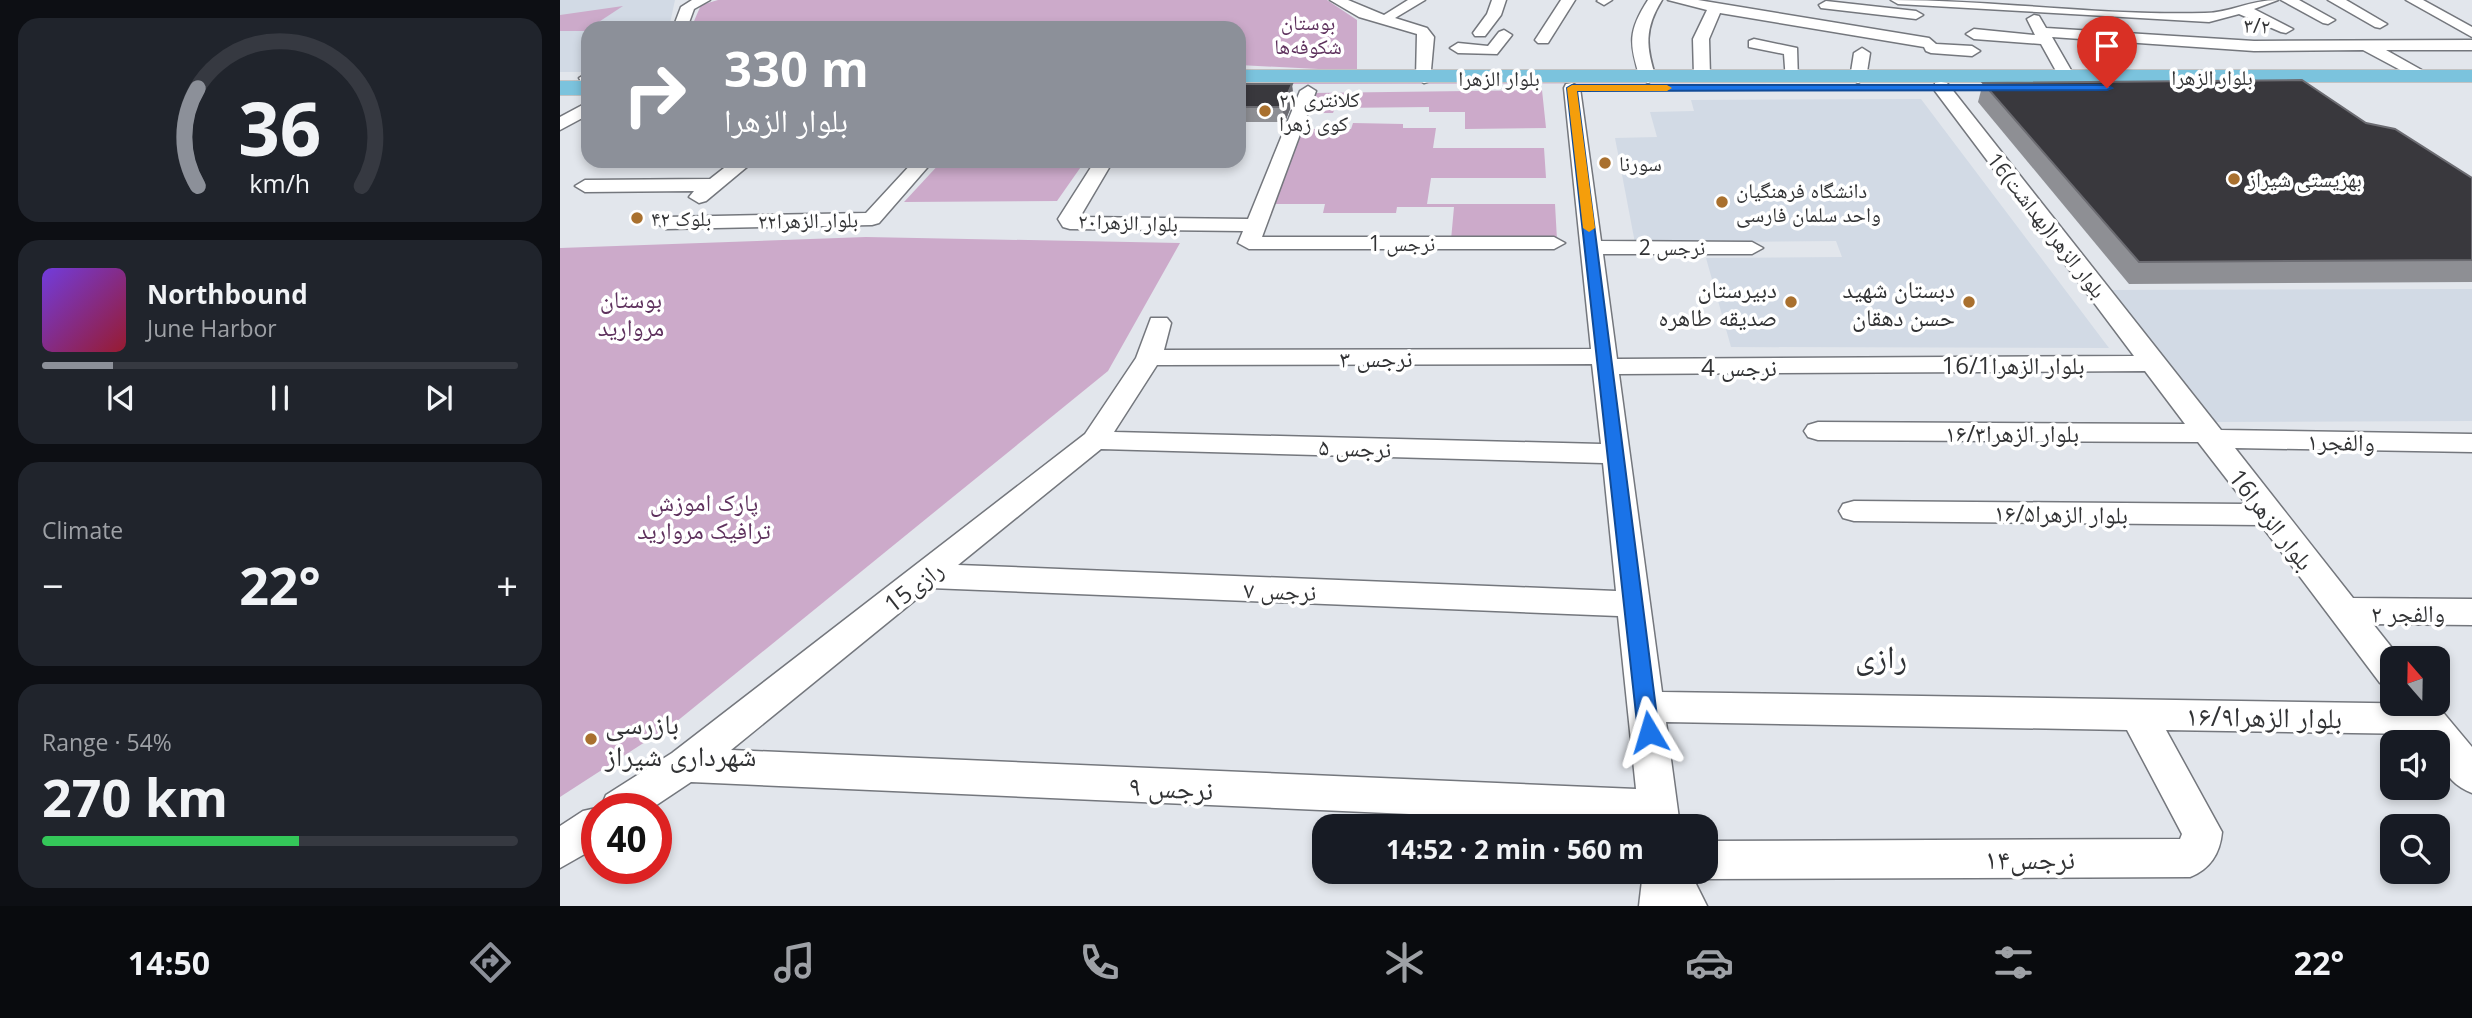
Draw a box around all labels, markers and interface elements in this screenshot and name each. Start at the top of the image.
park label: بوستان شکوفه‌ها [1274,8,1342,60]
street label: ۳/۲ [2243,11,2271,39]
pin [2077,16,2137,88]
icon: arrive [2088,27,2126,65]
text: 330 m [724,35,869,101]
icon: right [609,49,700,140]
street label: بلوار الزهرا [2171,63,2253,91]
street label: بلوار الزهرا [1458,64,1540,92]
text: 36 [238,78,322,177]
place label: کلانتری ۲۱ کوی زهرا [1279,85,1360,137]
text: بلوار الزهرا [724,98,848,141]
marker: کلانتری ۲۱ کوی زهرا [1257,103,1273,119]
street label: 16بلوار الزهرا(بهداشت) [1981,146,2113,304]
place label: سورنا [1619,149,1662,177]
marker: سورنا [1597,155,1613,171]
place label: بهزیستی شیراز [2247,165,2362,193]
text: km/h [250,166,310,200]
marker: بهزیستی شیراز [2226,171,2242,187]
place label: دانشگاه فرهنگیان واحد سلمان فارسی [1736,176,1881,228]
marker: دانشگاه فرهنگیان واحد سلمان فارسی [1714,194,1730,210]
place label: بلوک ۴۲ [651,204,711,232]
street label: بلوار الزهرا۲۲ [758,205,858,235]
street label: بلوار الزهرا۲۰ [1077,206,1179,238]
marker: بلوک ۴۲ [629,210,645,226]
street label: 1 نرجس [1369,229,1435,257]
street label: 2 نرجس [1639,233,1705,261]
place label: دبیرستان صدیقه طاهره [1659,272,1777,333]
place label: دبستان شهید حسن دهقان [1843,272,1955,333]
text: Northbound [147,276,308,312]
park label: بوستان مروارید [598,282,664,343]
marker: دبیرستان صدیقه طاهره [1783,294,1799,310]
marker: دبستان شهید حسن دهقان [1961,294,1977,310]
text: June Harbor [147,312,277,344]
street label: نرجس ۳ [1340,341,1412,374]
street label: بلوار الزهرا16/1 [1942,348,2085,381]
street label: 4 نرجس [1701,350,1777,383]
icon: previous [102,379,140,417]
icon: pause [261,379,299,417]
icon: next [420,379,458,417]
street label: بلوار الزهرا۱۶/۳ [1945,416,2079,449]
street label: والفجر۱ [2307,424,2375,458]
street label: نرجس ۵ [1318,429,1392,465]
street label: 16بلوار الزهرا [2222,461,2322,577]
park label: پارک اموزش ترافیک مروارید [637,485,771,546]
street label: بلوار الزهرا۱۶/۵ [1994,495,2128,531]
text: Climate [42,514,123,546]
text: 22° [239,549,321,620]
street label: 15رازی [877,553,949,619]
text: − [42,559,64,611]
text: + [496,559,518,611]
street label: نرجس ۷ [1243,572,1317,608]
street label: والفجر ۲ [2371,596,2445,629]
district label: رازی [1855,634,1907,677]
north arrow [2380,646,2450,716]
map controls [2380,646,2450,884]
position arrow [1612,695,1686,769]
street label: بلوار الزهرا۱۶/۹ [2185,696,2343,736]
place label: بازرسی شهرداری شیراز [604,704,756,774]
text: Range · 54% [42,726,172,758]
button: sound [2380,730,2450,800]
marker: بازرسی شهرداری شیراز [583,731,599,747]
text: 270 km [42,761,228,832]
street label: نرجس ۹ [1127,766,1215,808]
speed limit sign: 40 [581,793,672,884]
button: search [2380,814,2450,884]
text: 14:52 · 2 min · 560 m [1386,831,1644,867]
street label: نرجس۱۴ [1985,839,2075,877]
icon: directions [466,938,515,987]
icon: music [770,938,819,987]
icon: phone [1075,938,1124,987]
icon: climate [1380,938,1429,987]
icon: car [1685,938,1734,987]
icon: filters [1989,938,2038,987]
text: 14:50 [128,941,210,984]
text: 22° [2294,941,2344,984]

